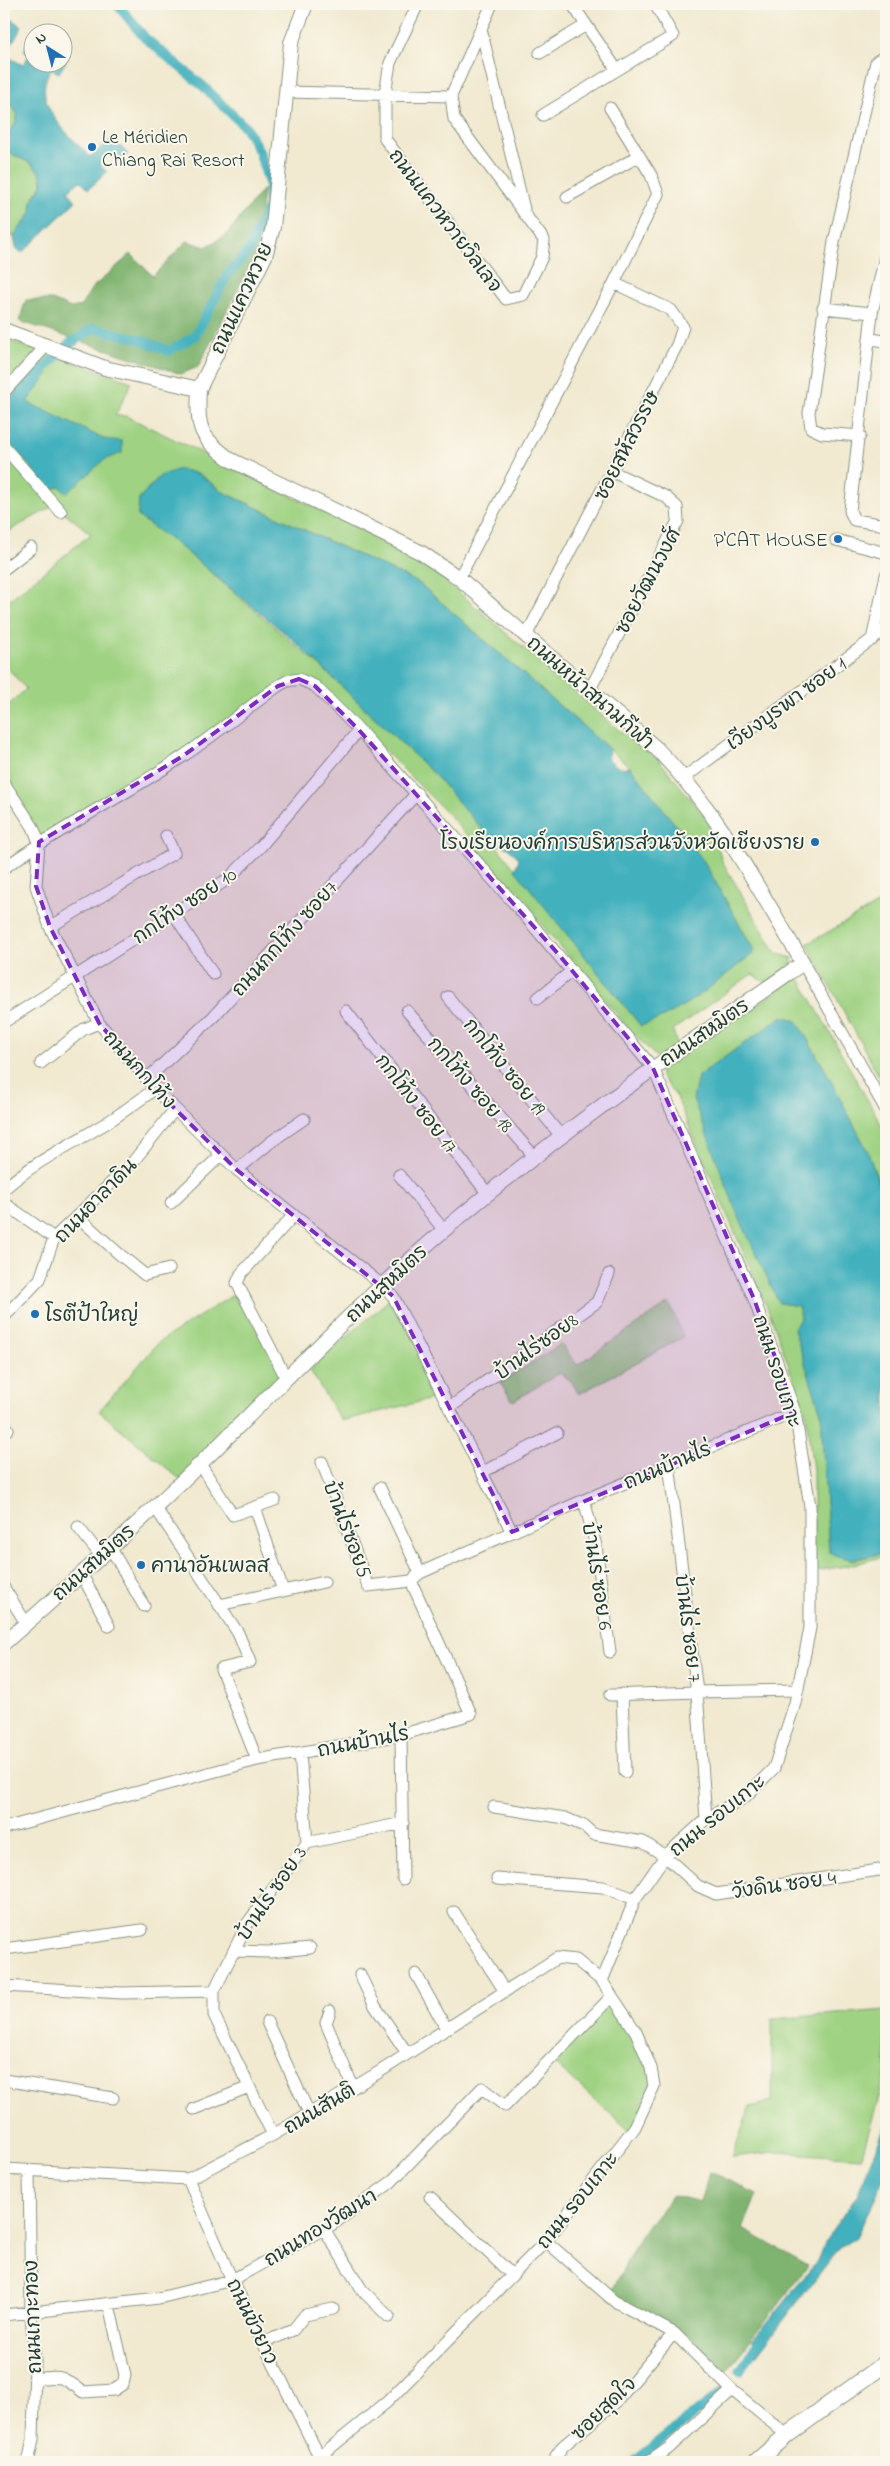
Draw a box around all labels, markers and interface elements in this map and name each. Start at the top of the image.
north arrow [22,22,72,72]
text: N [31,27,51,50]
place label: Le Méridien Chiang Rai Resort [102,124,245,177]
marker: Le Méridien Chiang Rai Resort [86,141,98,153]
street label: ถนนแควหวายวิลเลจ [380,144,508,300]
street label: ถนนแควหวาย [205,238,282,360]
street label: ซอยสหัสวรรษ [588,386,669,506]
street label: ซอยวัฒนวงศ์ [608,522,690,640]
place label: P'CAT HOUSE [713,527,828,556]
marker: P'CAT HOUSE [832,533,844,545]
street label: ถนนหน้าสนามกีฬา [519,630,660,757]
street label: เวียงบูรพา ซอย 1 [721,651,854,759]
place label: โรงเรียนองค์การบริหารส่วนจังหวัดเชียงราย [440,829,805,859]
marker: โรงเรียนองค์การบริหารส่วนจังหวัดเชียงราย [809,836,821,848]
street label: กกโท้ง ซอย 10 [127,860,244,953]
street label: ถนนกกโท้ง ซอย7 [225,875,346,1004]
street label: ถนนสหมิตร [655,992,756,1076]
street label: กกโท้ง ซอย 19 [455,1012,552,1123]
street label: ถนนกกโท้ง [95,1024,182,1116]
street label: กกโท้ง ซอย 18 [419,1030,520,1140]
street label: กกโท้ง ซอย 17 [367,1048,464,1161]
street label: ถนนอาลาดิน [49,1153,145,1251]
street label: ถนนสหมิตร [340,1239,435,1331]
place label: โรตีป้าใหญ่ [45,1300,138,1331]
street label: บ้านไร่ซอย8 [489,1307,586,1388]
marker: โรตีป้าใหญ่ [29,1308,41,1320]
street label: ถนน รอบเกาะ [744,1312,807,1432]
street label: ถนนบ้านไร่ [619,1435,716,1499]
street label: บ้านไร่ซอย5 [314,1477,378,1583]
street label: ถนนสหมิตร [46,1518,143,1609]
street label: บ้านไร่ ซอย 6 [573,1520,619,1633]
place label: คานาอันเพลส [151,1553,270,1582]
marker: คานาอันเพลส [135,1559,147,1571]
street label: บ้านไร่ ซอย 7 [666,1573,709,1684]
street label: ถนนบ้านไร่ [315,1719,412,1767]
street label: ถนน รอบเกาะ [664,1769,773,1865]
street label: บ้านไร่ ซอย 3 [230,1841,315,1947]
street label: วังดิน ซอย 4 [730,1865,838,1908]
street label: ถนนสันติ [279,2077,362,2143]
street label: ถนน รอบเกาะ [531,2147,627,2256]
street label: ถนนทองวัฒนา [259,2183,384,2276]
street label: ถนนเกาะทอง [18,2260,51,2374]
street label: ถนนขัวยาว [217,2274,284,2370]
street label: ซอยสุดใจ [565,2371,644,2448]

